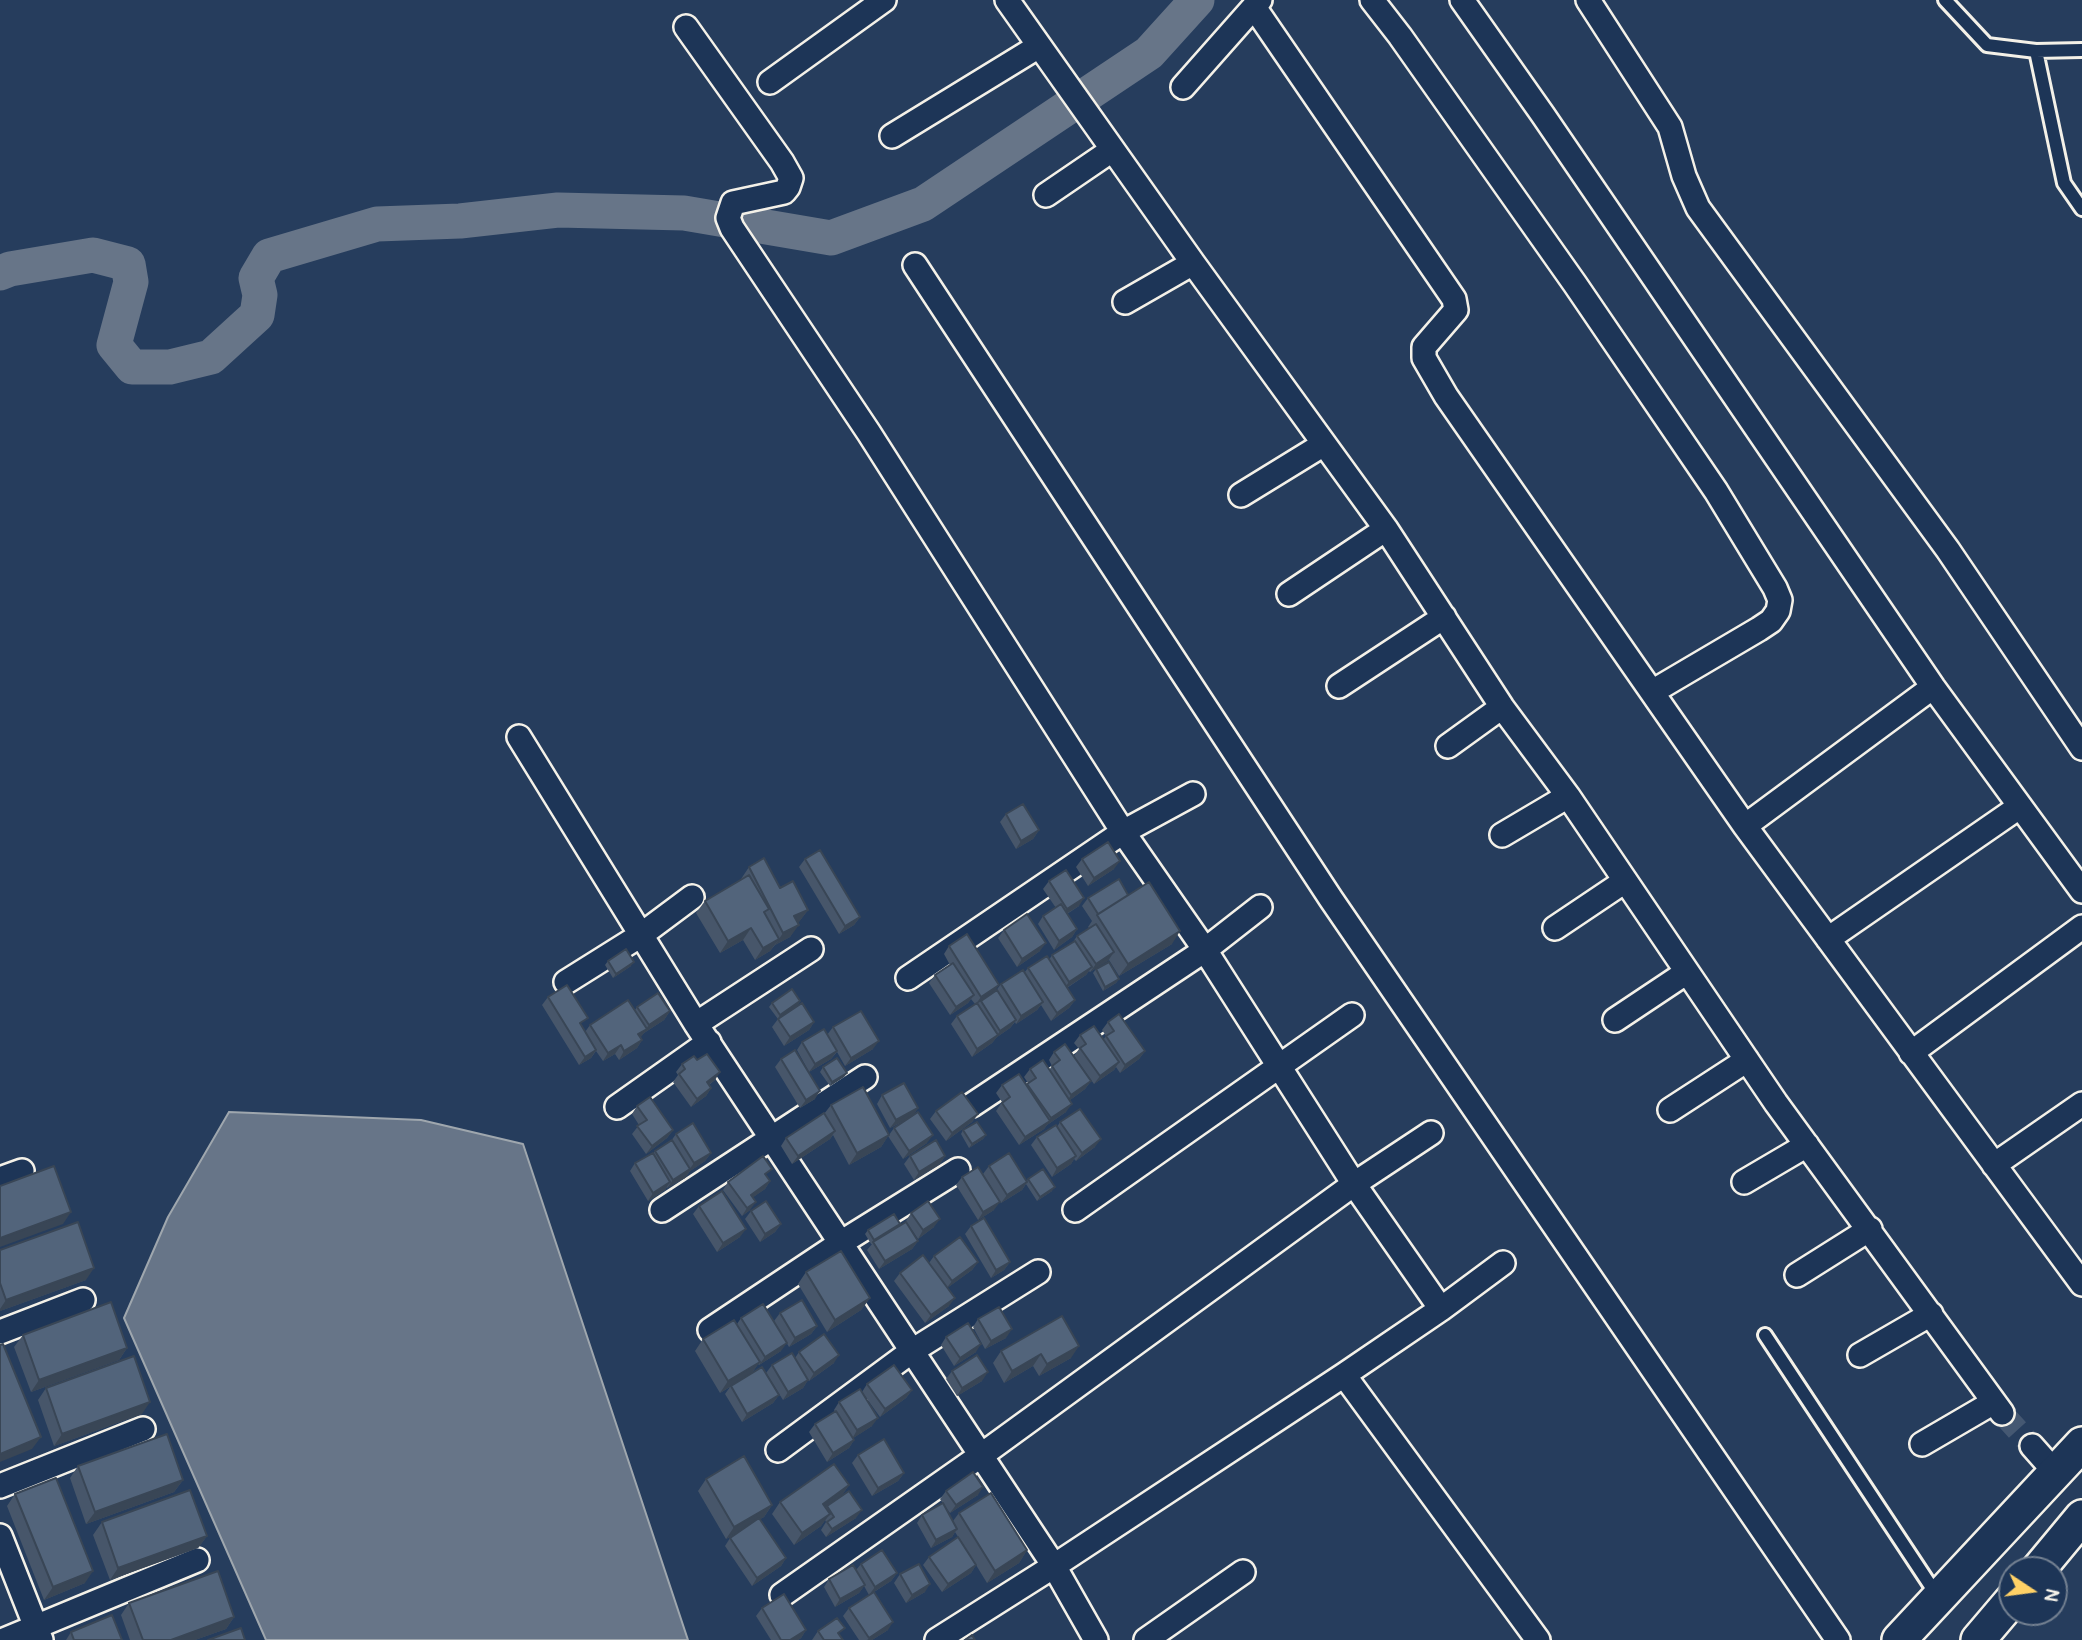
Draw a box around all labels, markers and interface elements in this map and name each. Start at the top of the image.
north arrow [1998,1556,2068,1626]
text: N [2038,1586,2065,1604]

